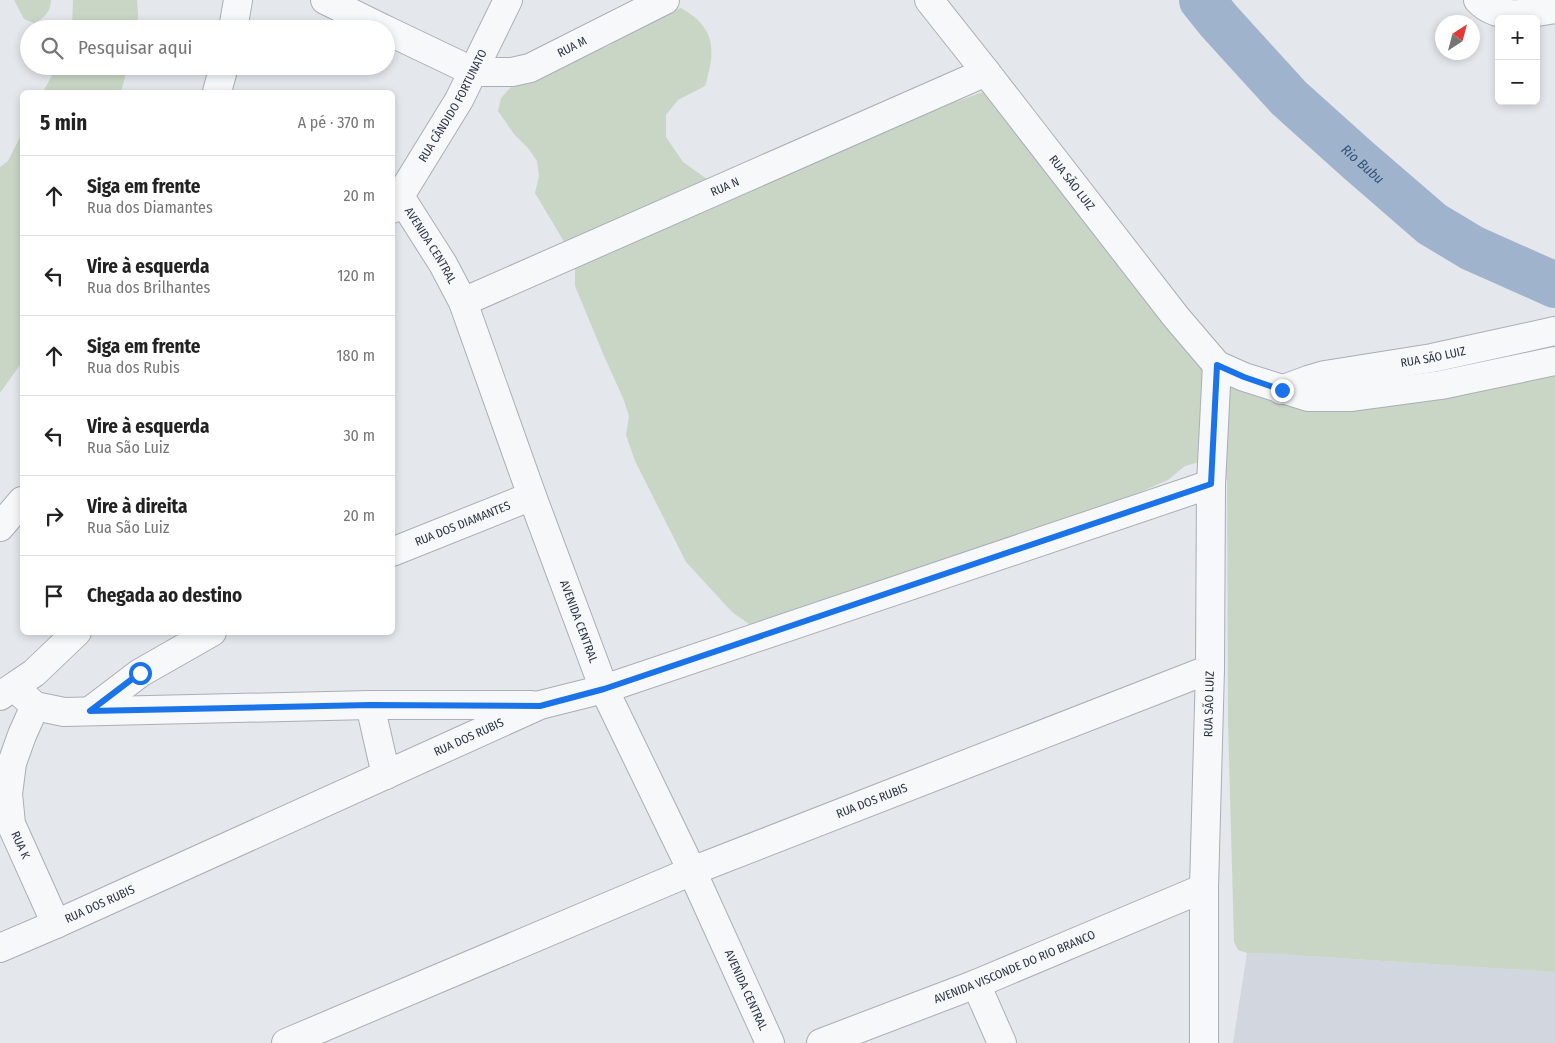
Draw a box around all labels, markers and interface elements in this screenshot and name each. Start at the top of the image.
north arrow [1435,15,1480,60]
map controls [1495,15,1540,105]
button: + [1495,15,1540,60]
search box [20,20,395,75]
icon: search [38,34,66,62]
street label: RUA M [555,34,589,60]
text: Pesquisar aqui [78,36,192,59]
street label: RUA CÂNDIDO FORTUNATO [416,47,490,165]
button: − [1495,60,1540,105]
text: 5 min [40,110,87,136]
text: A pé · 370 m [298,113,375,132]
water label: Rio Bubu [1337,141,1387,188]
street label: RUA SÃO LUIZ [1046,152,1098,213]
street label: RUA N [708,174,741,199]
text: Siga em frente [87,175,201,198]
icon: ahead [40,182,68,210]
text: 20 m [344,186,375,205]
text: Rua dos Diamantes [87,198,213,217]
street label: AVENIDA CENTRAL [402,205,459,287]
text: Vire à esquerda [87,255,209,278]
icon: left [40,262,68,290]
text: 120 m [337,266,375,285]
text: Rua dos Brilhantes [87,278,210,297]
text: Siga em frente [87,335,201,358]
icon: ahead [40,342,68,370]
street label: RUA SÃO LUIZ [1399,344,1467,370]
text: 180 m [336,346,375,365]
text: Rua dos Rubis [87,358,180,377]
route end [1271,379,1294,402]
text: Vire à esquerda [87,415,209,438]
icon: left [40,422,68,450]
text: 30 m [343,426,375,445]
text: Rua São Luiz [87,438,169,457]
text: Vire à direita [87,495,188,518]
street label: RUA DOS DIAMANTES [413,498,512,549]
icon: right [40,502,68,530]
text: 20 m [344,506,375,525]
text: Rua São Luiz [87,518,169,537]
street label: AVENIDA CENTRAL [557,578,601,665]
icon: arrive [40,582,68,610]
text: Chegada ao destino [87,584,242,607]
route start [129,662,152,685]
street label: RUA SÃO LUIZ [1201,671,1217,737]
street label: RUA DOS RUBIS [432,715,506,759]
street label: RUA DOS RUBIS [834,781,909,821]
street label: RUA K [8,829,33,862]
street label: RUA DOS RUBIS [63,882,137,926]
street label: AVENIDA VISCONDE DO RIO BRANCO [932,928,1097,1006]
street label: AVENIDA CENTRAL [722,948,771,1033]

